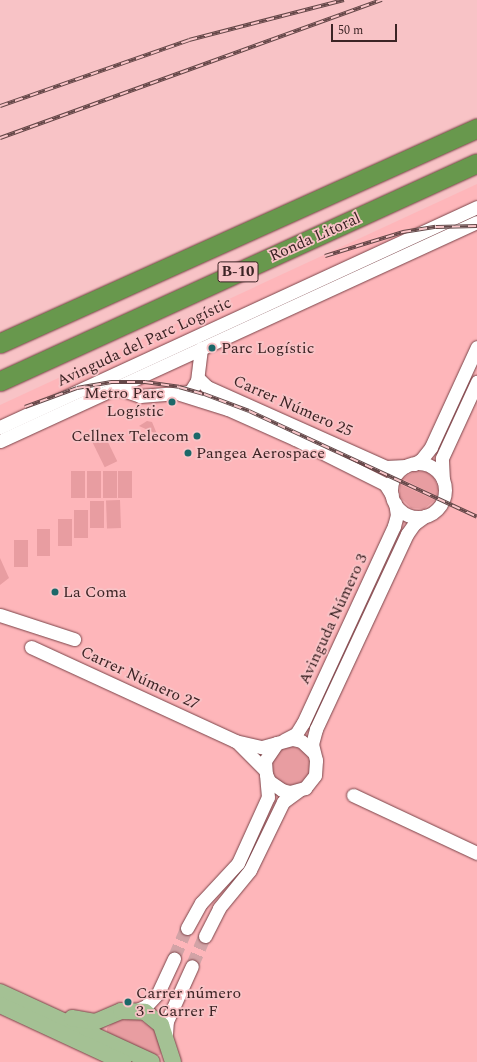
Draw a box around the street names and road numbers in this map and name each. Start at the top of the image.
street label: Ronda Litoral [266,208,364,266]
road number: B-10 [217,259,259,285]
street label: Avinguda del Parc Logístic [54,293,234,391]
street label: Carrer Número 25 [230,371,356,441]
street label: Avinguda Número 3 [294,551,372,687]
street label: Carrer Número 27 [78,642,202,714]

